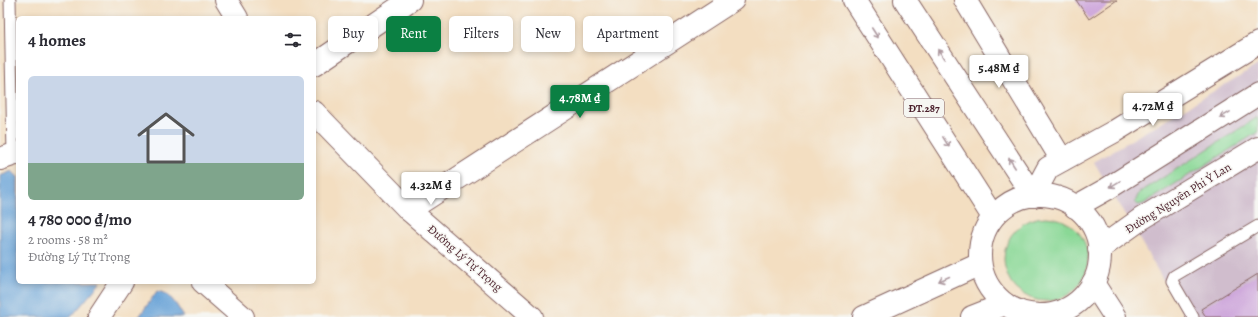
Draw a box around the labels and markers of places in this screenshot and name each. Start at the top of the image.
pin: 5.48M ₫ [962,55,1036,89]
pin: 4.78M ₫ [543,85,617,119]
pin: 4.72M ₫ [1116,93,1190,127]
pin: 4.32M ₫ [394,172,468,206]

